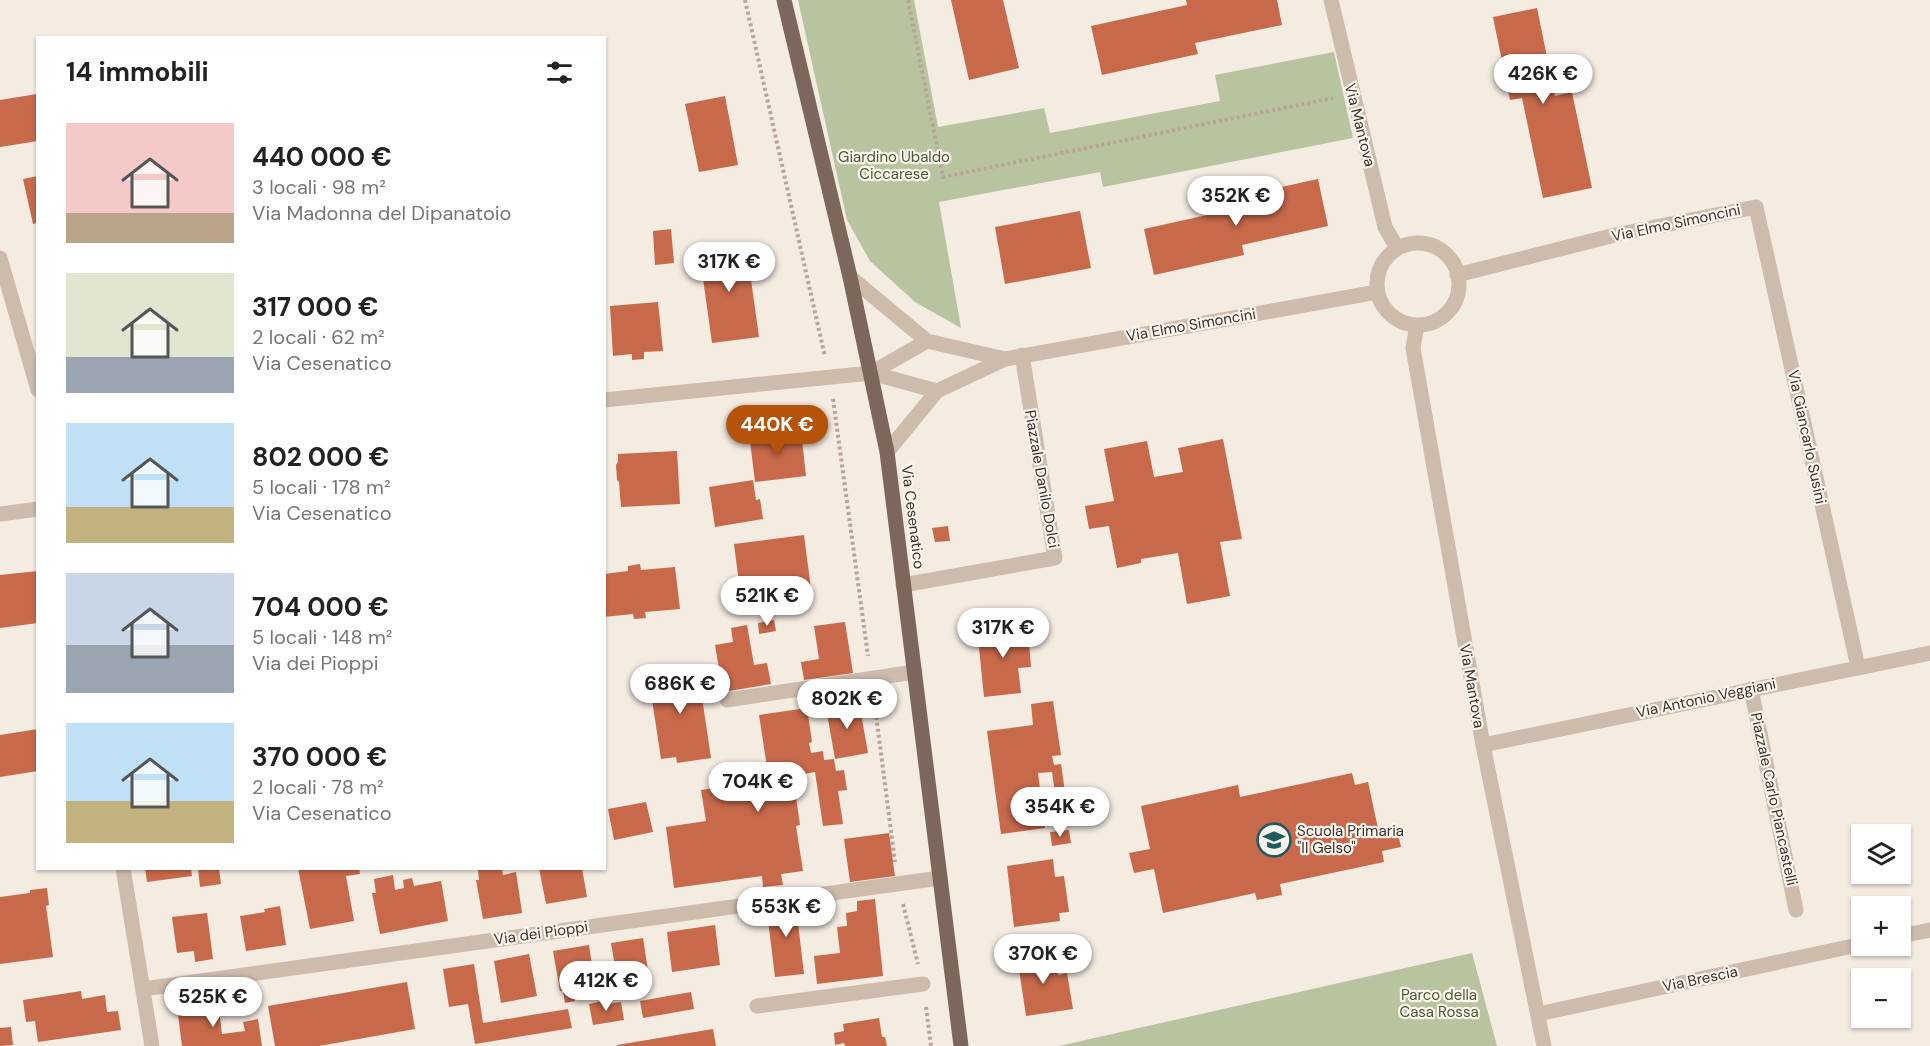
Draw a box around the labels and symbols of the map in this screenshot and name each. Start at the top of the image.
pin: 426K € [1494,54,1592,105]
street label: Via Mantova [1340,81,1380,169]
park label: Giardino Ubaldo Ciccarese [838,147,950,184]
pin: 352K € [1187,176,1285,227]
street label: Via Elmo Simoncini [1610,200,1742,246]
pin: 317K € [680,242,778,293]
street label: Via Elmo Simoncini [1125,304,1257,346]
street label: Via Giancarlo Susini [1783,368,1831,506]
pin: 440K € [728,405,826,456]
street label: Piazzale Danilo Dolci [1020,408,1064,550]
street label: Via Cesenatico [897,464,929,570]
pin: 521K € [718,576,816,627]
pin: 317K € [954,608,1052,659]
street label: Via Mantova [1455,642,1489,730]
pin: 686K € [631,664,729,715]
street label: Via Antonio Veggiani [1634,673,1778,723]
pin: 802K € [798,679,896,730]
street label: Piazzale Carlo Piancastelli [1746,711,1802,887]
pin: 704K € [709,762,807,813]
pin: 354K € [1011,787,1109,838]
place label: Scuola Primaria "Il Gelso" [1297,821,1404,858]
school or university icon: Scuola Primaria "Il Gelso" [1256,822,1292,858]
pin: 553K € [737,887,835,938]
street label: Via dei Pioppi [493,916,589,950]
pin: 370K € [994,934,1092,985]
pin: 412K € [557,961,655,1012]
street label: Via Brescia [1661,961,1739,997]
pin: 525K € [164,977,262,1028]
park label: Parco della Casa Rossa [1399,985,1479,1022]

